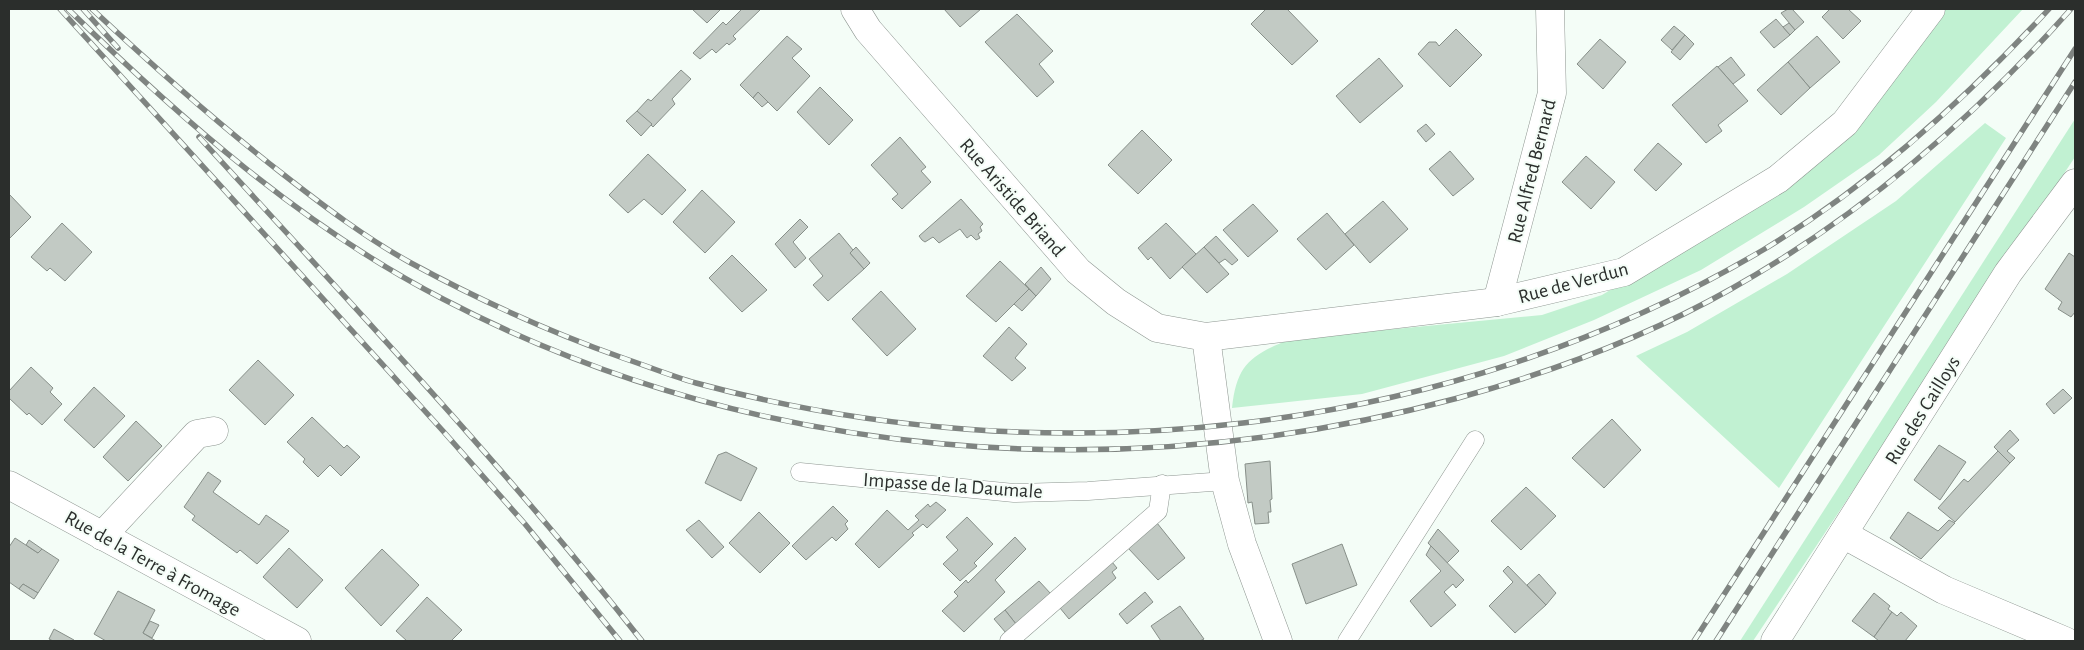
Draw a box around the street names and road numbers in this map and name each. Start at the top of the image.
street label: Rue Alfred Bernard [1504,97,1560,245]
street label: Rue Aristide Briand [956,135,1069,260]
street label: Rue de Verdun [1516,259,1630,307]
street label: Rue des Cailloys [1882,353,1964,468]
street label: Impasse de la Daumale [863,470,1043,502]
street label: Rue de la Terre à Fromage [61,507,244,621]

